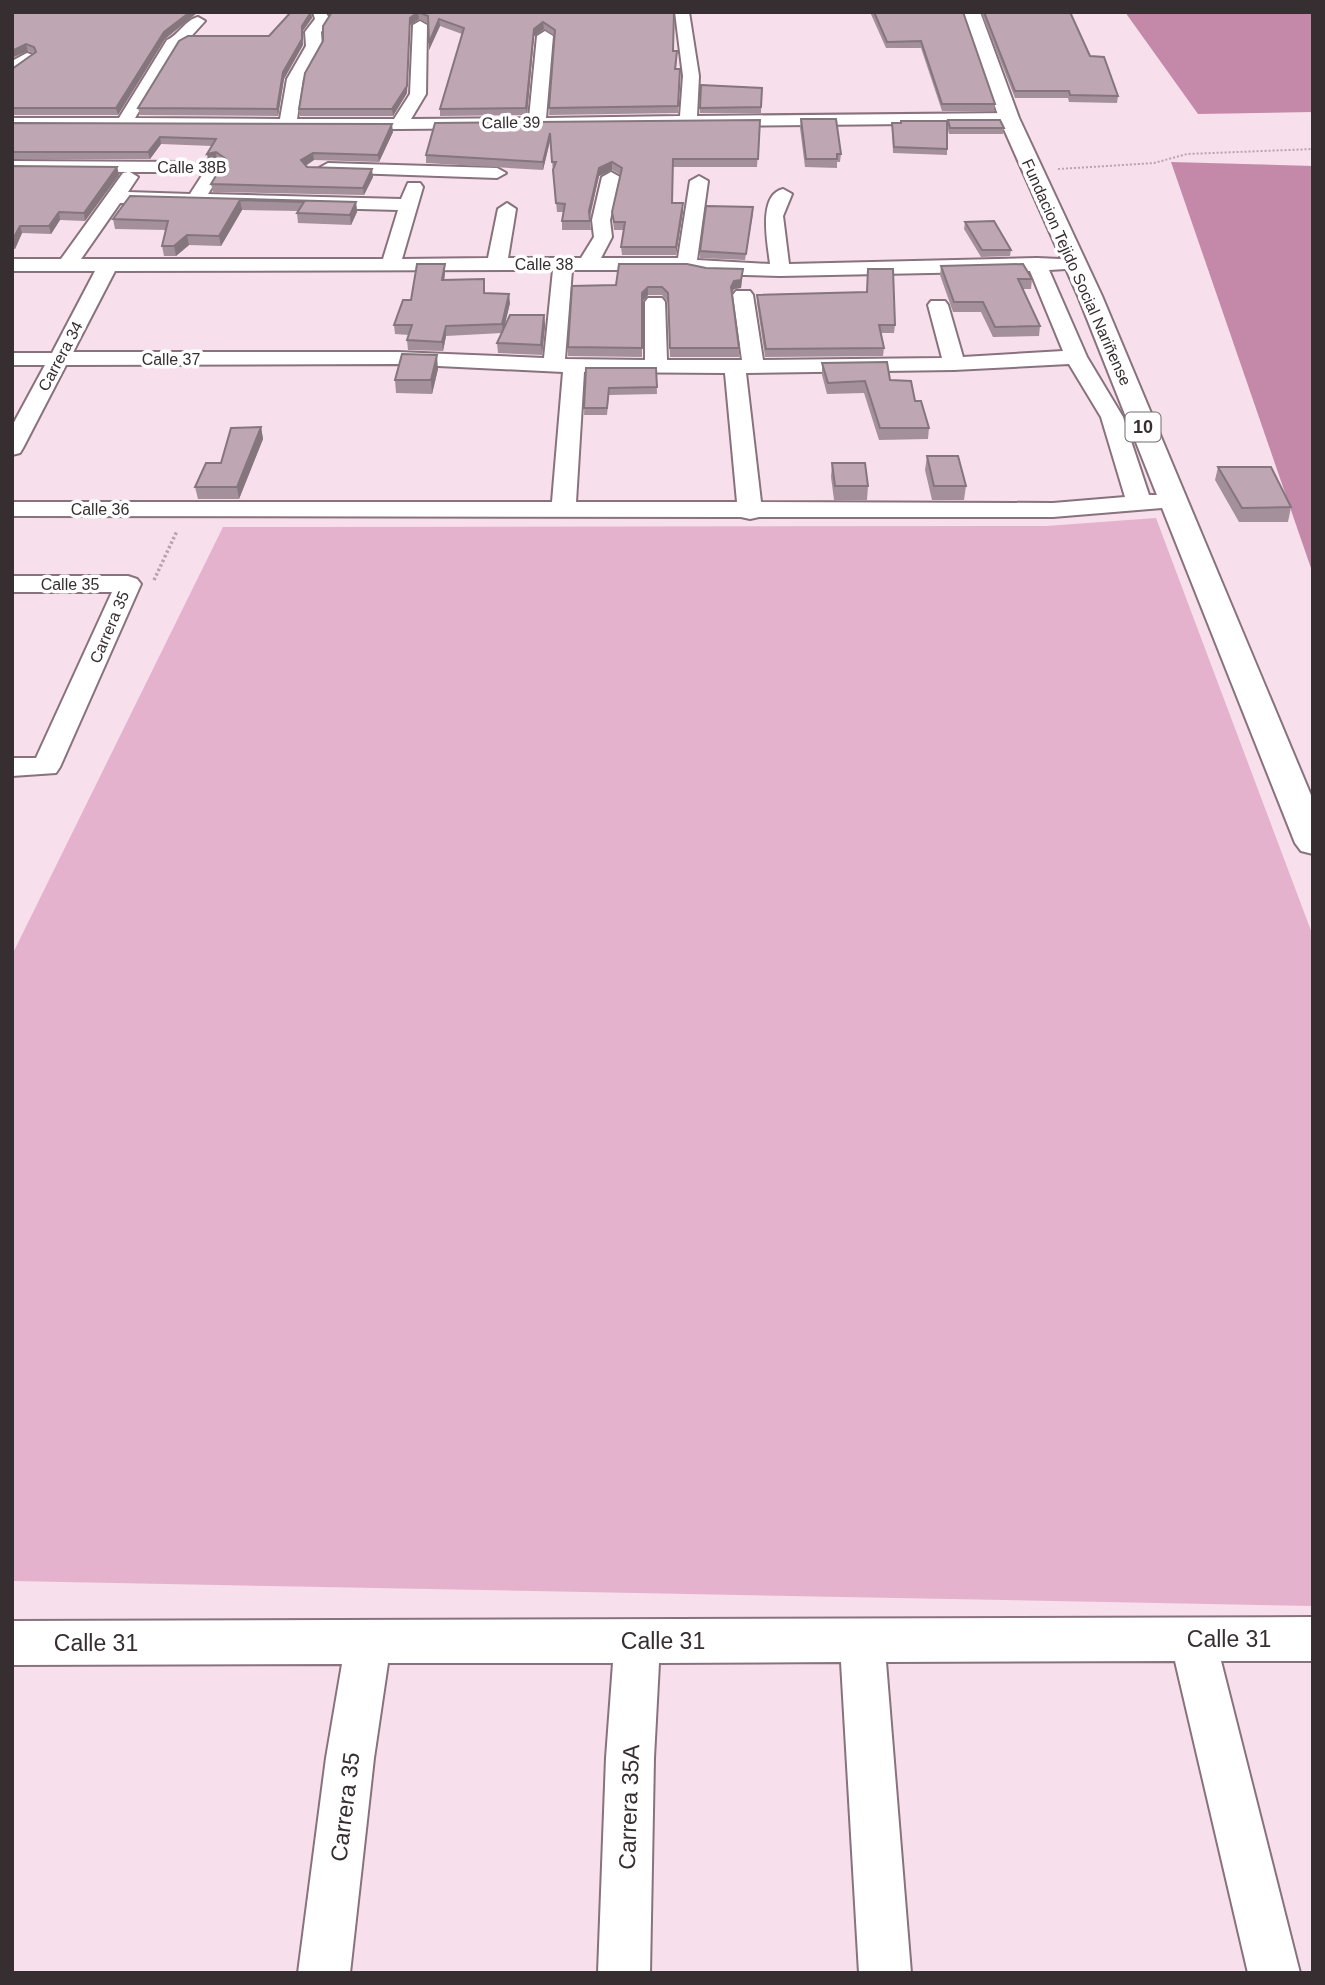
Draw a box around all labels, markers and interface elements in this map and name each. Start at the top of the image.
street label: Calle 39 [482,113,541,132]
street label: Fundacion Tejido Social Nariñense [1019,156,1134,388]
street label: Calle 38B [157,159,227,176]
street label: Calle 38 [515,256,573,273]
street label: Carrera 34 [35,318,86,394]
street label: Calle 37 [142,351,200,368]
road number: 10 [1126,412,1160,442]
street label: Calle 36 [71,501,129,518]
street label: Calle 35 [41,576,99,593]
street label: Carrera 35 [87,589,132,666]
street label: Calle 31 [1187,1626,1271,1652]
street label: Calle 31 [621,1628,705,1654]
street label: Calle 31 [54,1630,138,1656]
street label: Carrera 35A [614,1743,644,1870]
street label: Carrera 35 [325,1751,365,1863]

